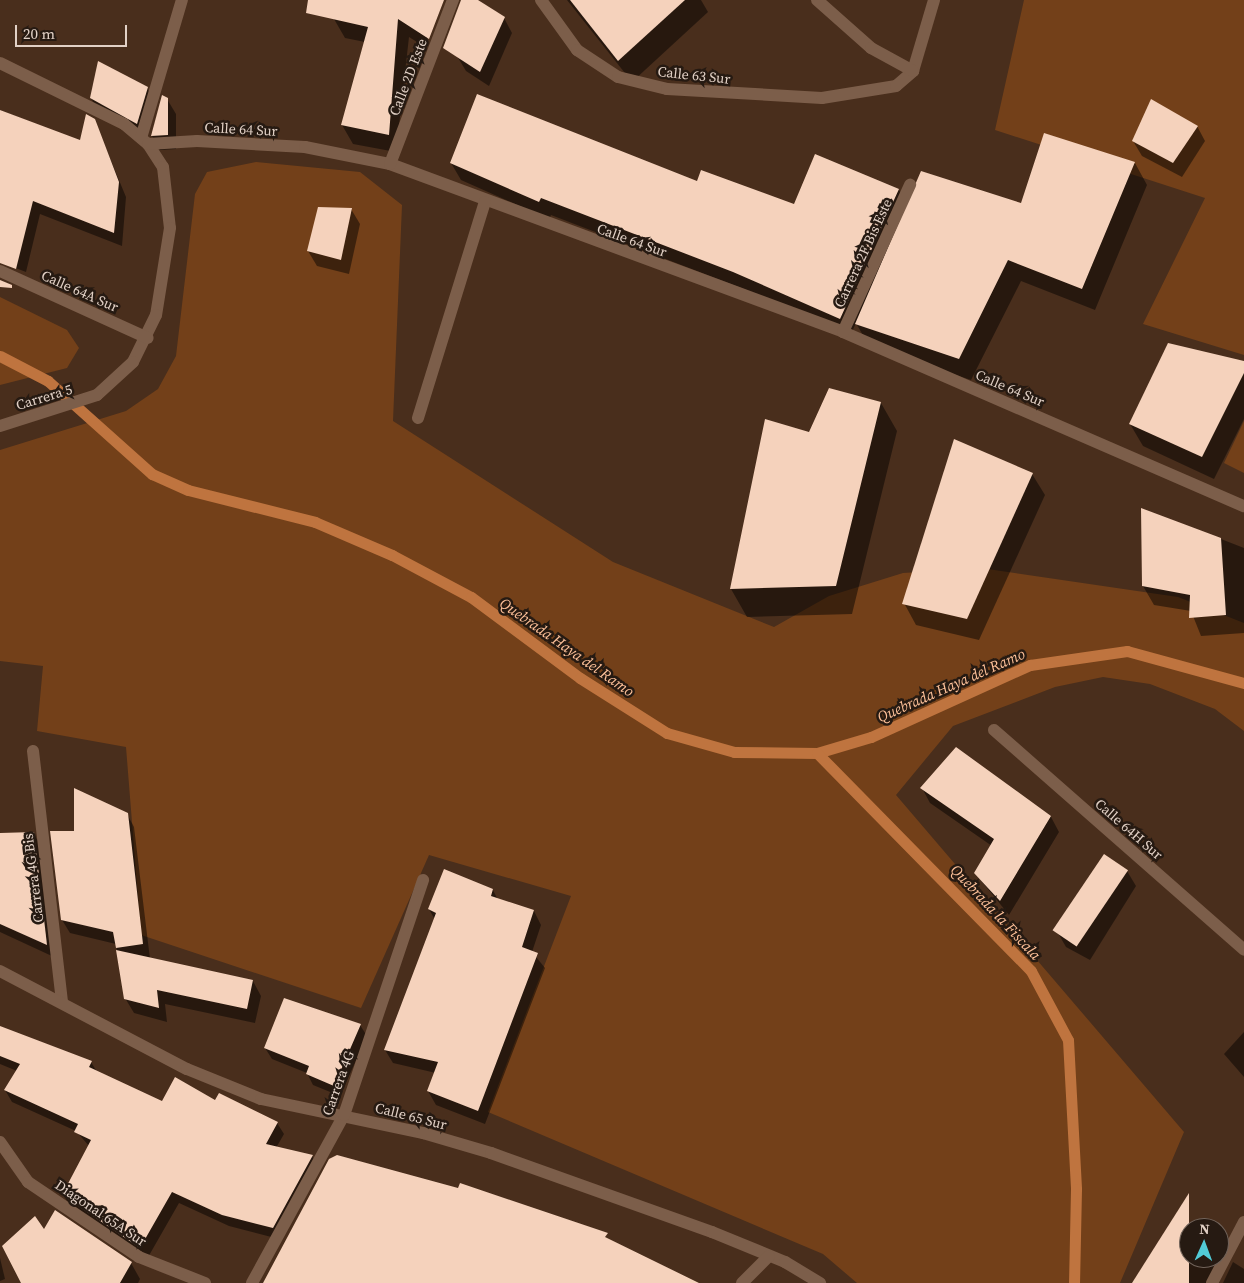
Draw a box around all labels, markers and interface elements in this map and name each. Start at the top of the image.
scale bar [18,15,130,47]
text: 20 m [23,23,55,44]
street label: Calle 2D Este [386,36,430,118]
street label: Calle 63 Sur [657,63,731,87]
street label: Calle 64 Sur [204,119,278,139]
street label: Carrera 2F Bis Este [830,196,896,310]
street label: Calle 64 Sur [595,220,669,260]
street label: Calle 64A Sur [39,267,121,315]
street label: Calle 64 Sur [973,366,1047,410]
street label: Carrera 5 [14,381,74,413]
water label: Quebrada Haya del Ramo [496,594,638,700]
water label: Quebrada Haya del Ramo [874,644,1028,726]
street label: Calle 64H Sur [1092,795,1166,863]
street label: Carrera 4G Bis [19,832,47,924]
water label: Quebrada la Fiscala [947,861,1045,963]
street label: Carrera 4G [319,1048,357,1118]
street label: Calle 65 Sur [374,1099,448,1133]
street label: Diagonal 65A Sur [52,1176,150,1250]
north arrow [1179,1218,1229,1268]
text: N [1199,1219,1210,1239]

